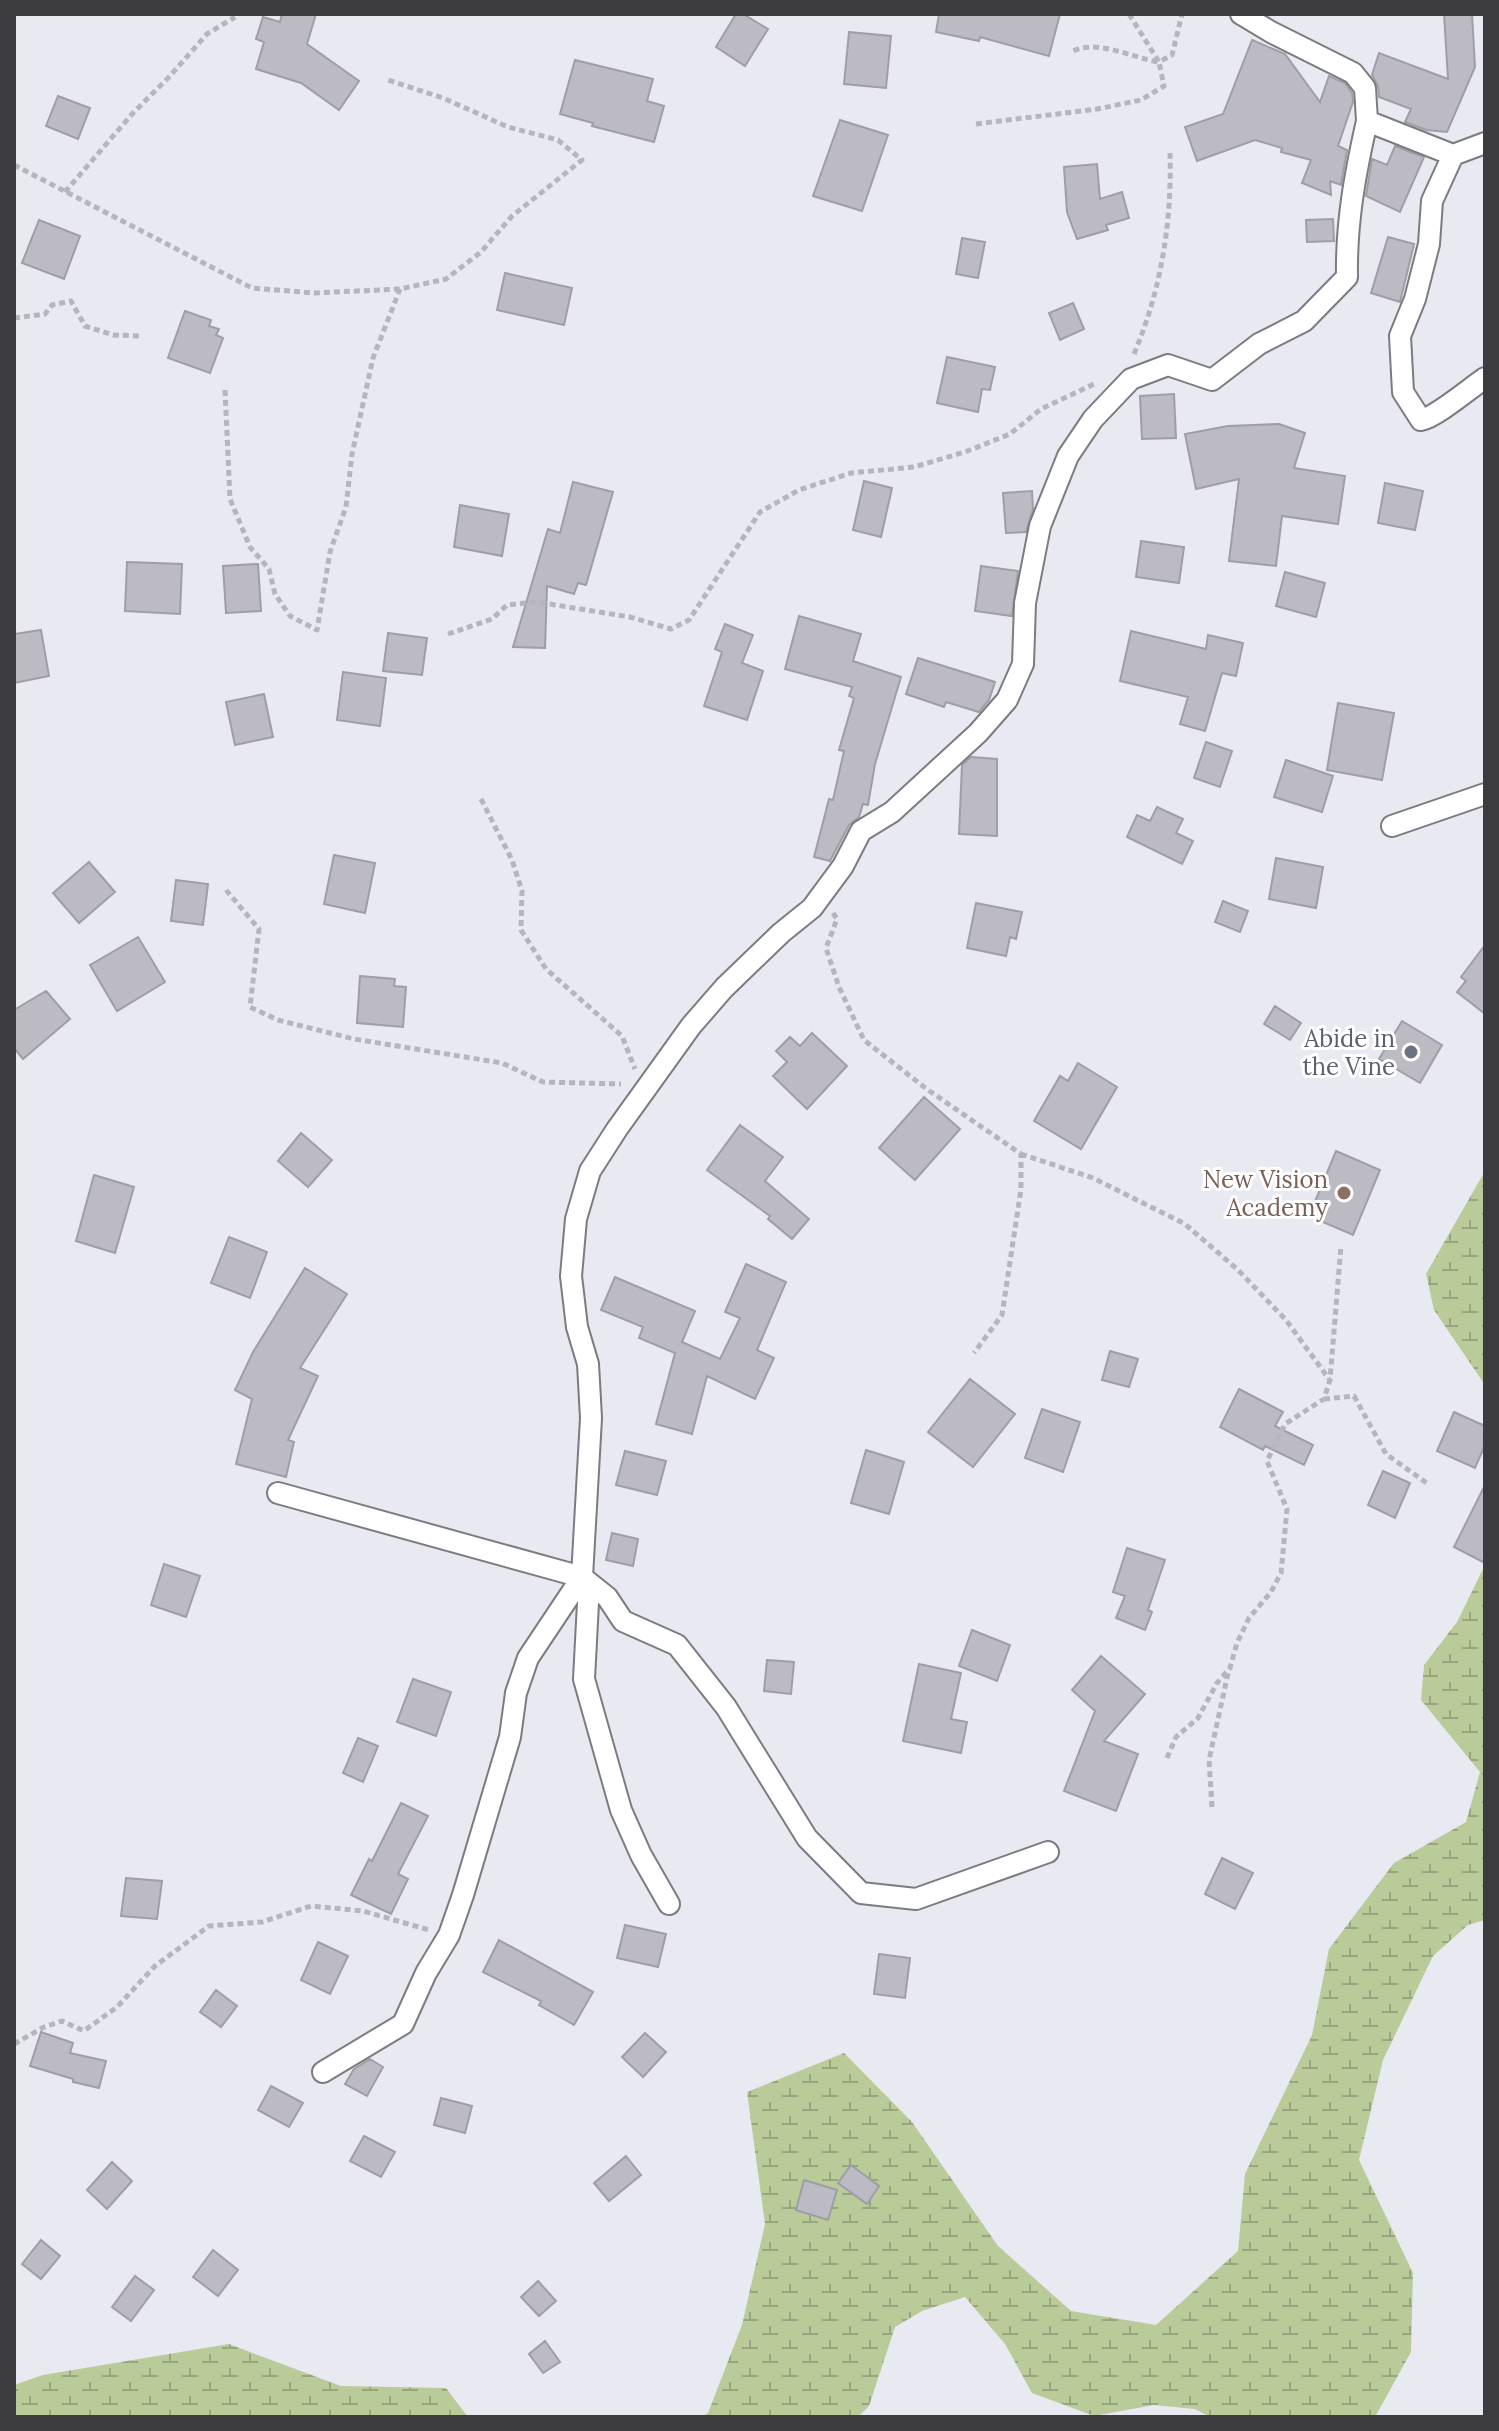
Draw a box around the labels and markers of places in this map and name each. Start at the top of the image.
place label: Abide in the Vine [1302,1023,1395,1082]
marker: Abide in the Vine [1402,1043,1420,1061]
place label: New Vision Academy [1203,1164,1328,1223]
marker: New Vision Academy [1335,1184,1353,1202]

